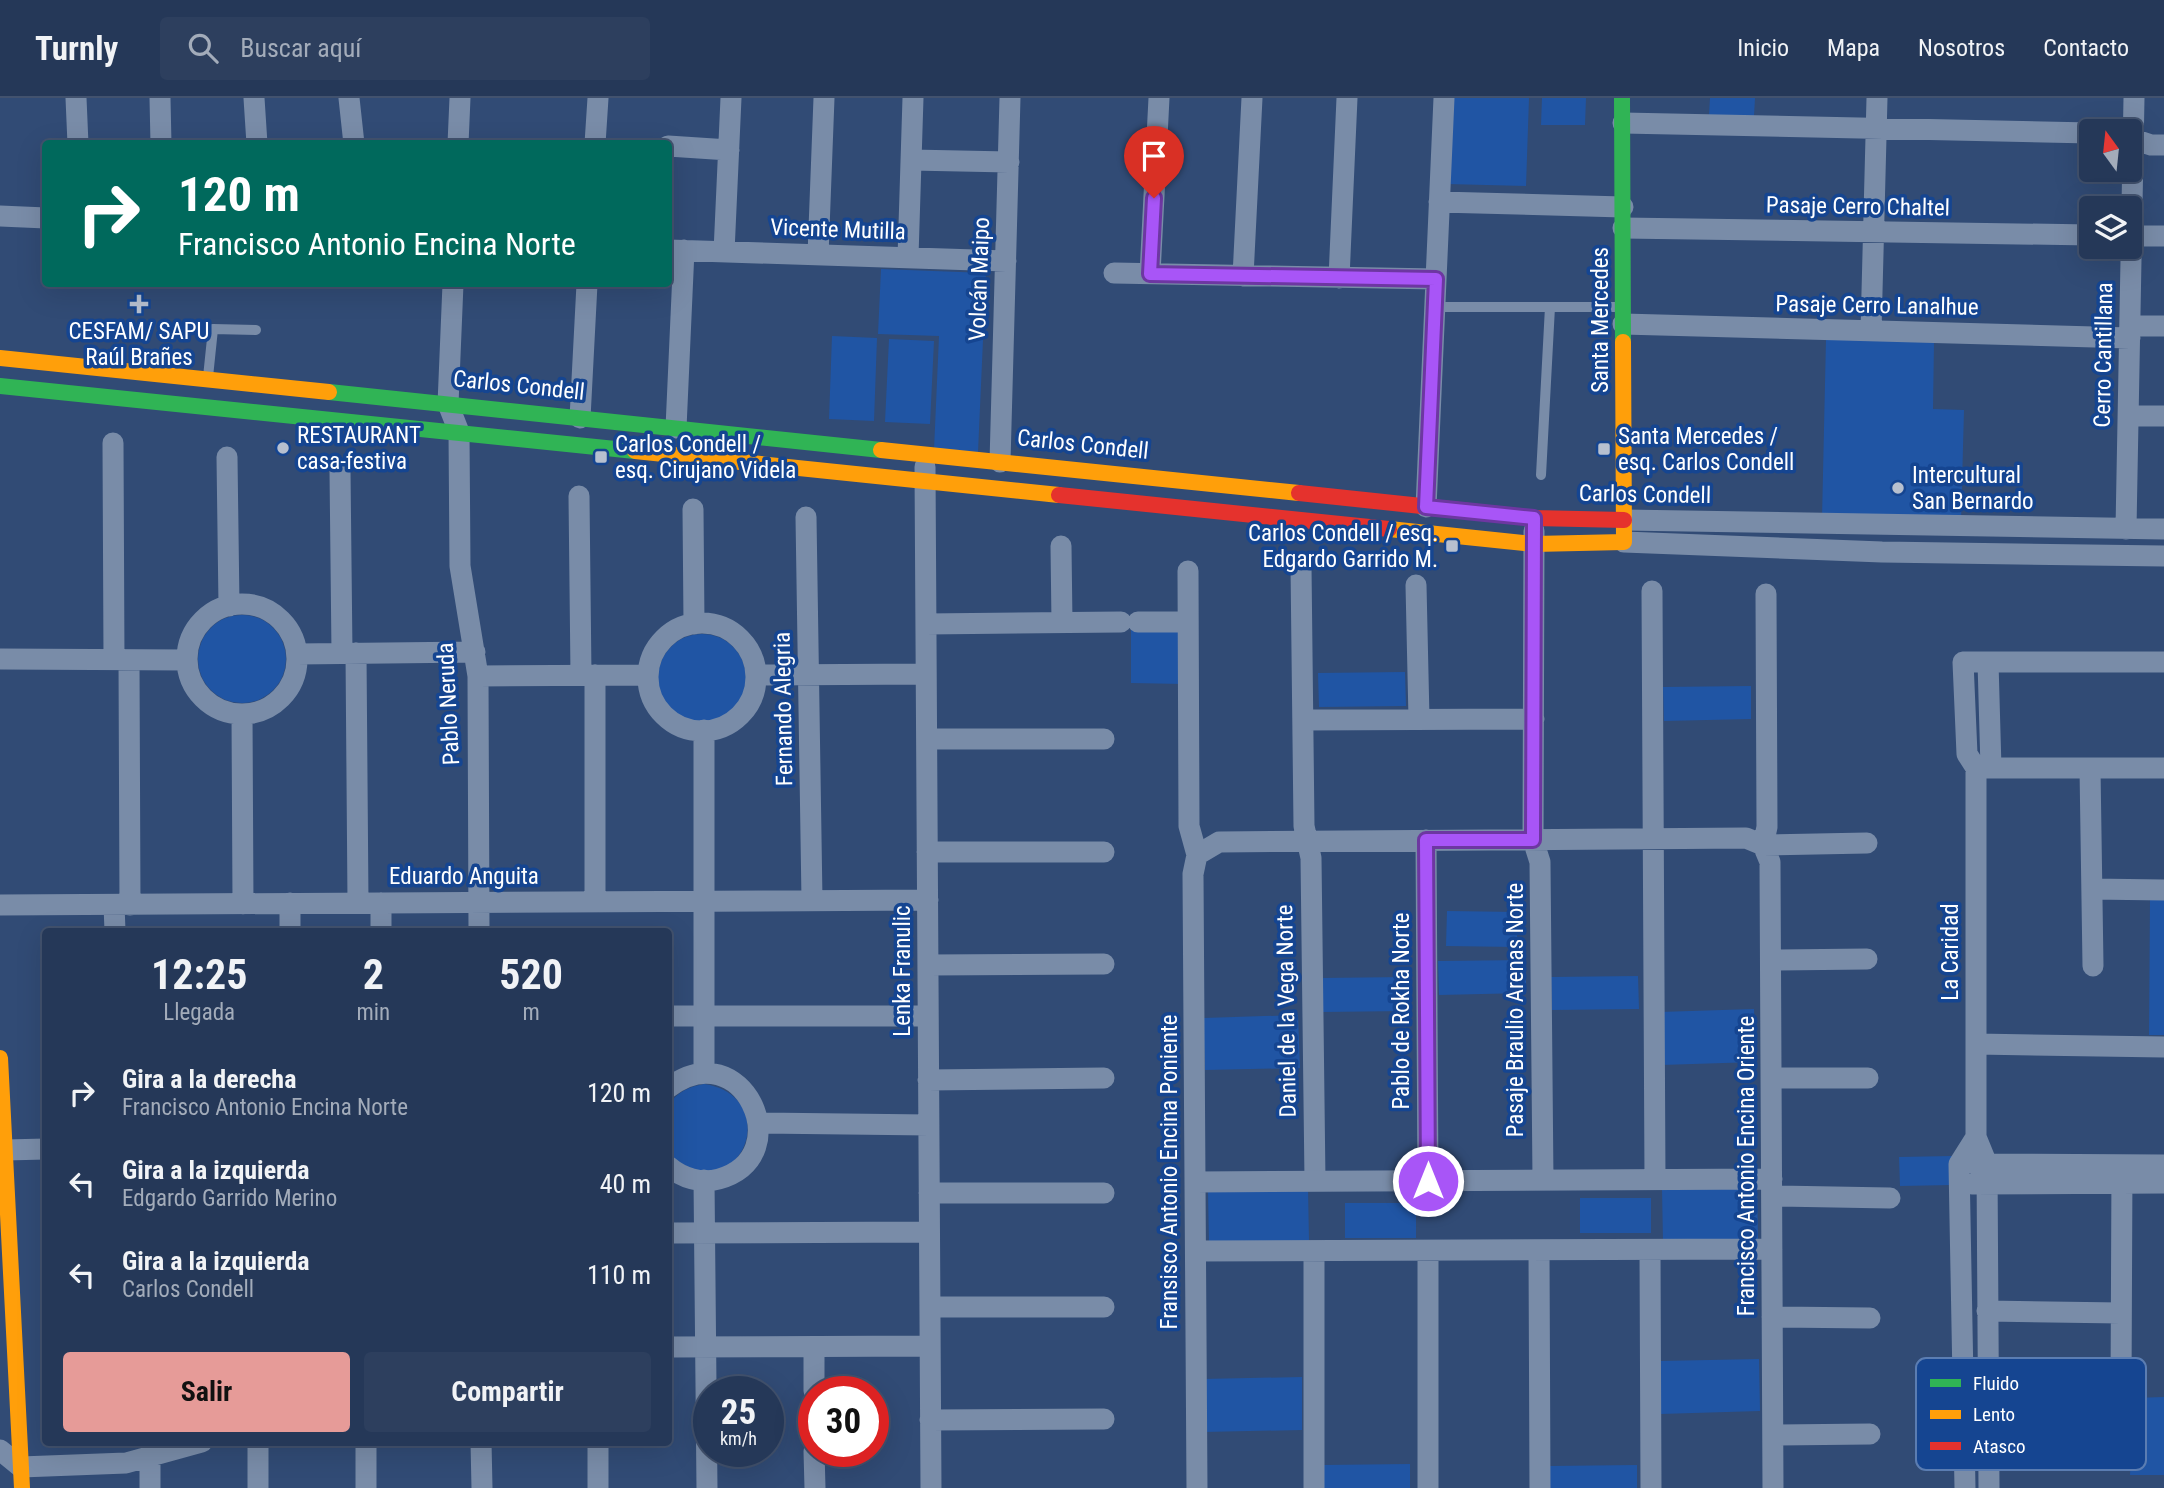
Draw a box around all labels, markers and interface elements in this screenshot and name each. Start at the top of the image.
search box [160,17,650,80]
text: Turnly [35,29,118,68]
icon: search [184,29,222,67]
text: Buscar aquí [240,33,361,63]
text: Inicio [1737,34,1789,62]
text: Mapa [1827,34,1880,62]
text: Nosotros [1918,34,2005,62]
text: Contacto [2043,34,2129,62]
north arrow [2079,119,2142,182]
map controls [2079,119,2142,259]
pin [1124,126,1184,198]
icon: arrive [1135,137,1173,175]
text: 120 m [178,166,300,223]
icon: right [63,168,154,259]
street label: Pasaje Cerro Chaltel [1766,191,1950,222]
button: layers [2079,196,2142,259]
street label: Vicente Mutilla [770,214,906,245]
street label: Volcán Maipo [964,217,995,341]
text: Francisco Antonio Encina Norte [178,225,576,263]
street label: Santa Mercedes [1587,247,1614,393]
street label: Cerro Cantillana [2089,282,2118,428]
street label: Pasaje Cerro Lanalhue [1775,290,1979,321]
marker: CESFAM/ SAPU Raúl Brañes [129,294,149,314]
place label: CESFAM/ SAPU Raúl Brañes [69,318,209,371]
street label: Carlos Condell [452,365,586,406]
place label: RESTAURANT casa-festiva [297,422,421,475]
place label: Santa Mercedes / esq. Carlos Condell [1618,423,1794,476]
street label: Carlos Condell [1016,424,1150,465]
place label: Carlos Condell / esq. Cirujano Videla [615,431,796,484]
marker: RESTAURANT casa-festiva [275,440,291,456]
marker: Santa Mercedes / esq. Carlos Condell [1596,441,1612,457]
marker: Carlos Condell / esq. Cirujano Videla [593,449,609,465]
place label: Intercultural San Bernardo [1912,462,2034,515]
street label: Carlos Condell [1579,480,1711,509]
marker: Intercultural San Bernardo [1890,480,1906,496]
place label: Carlos Condell / esq. Edgardo Garrido M. [1248,520,1438,573]
marker: Carlos Condell / esq. Edgardo Garrido M. [1444,538,1460,554]
street label: Fernando Alegria [769,632,798,786]
street label: Pablo Neruda [432,642,465,766]
street label: Eduardo Anguita [389,863,539,890]
street label: Pasaje Braulio Arenas Norte [1502,883,1529,1137]
street label: La Caridad [1937,903,1964,1001]
street label: Daniel de la Vega Norte [1271,904,1302,1118]
street label: Lenka Franulic [889,905,916,1037]
street label: Pablo de Rokha Norte [1388,912,1415,1110]
text: 12:25 [151,950,247,999]
text: 2 [363,950,384,999]
text: 520 [499,950,563,999]
text: Llegada [163,999,235,1026]
text: min [356,999,390,1026]
text: m [522,999,540,1026]
street label: Fransisco Antonio Encina Poniente [1156,1015,1183,1329]
street label: Francisco Antonio Encina Oriente [1733,1016,1760,1316]
text: Gira a la derecha [122,1064,296,1094]
icon: right [63,1074,101,1112]
text: 120 m [587,1078,651,1108]
text: Francisco Antonio Encina Norte [122,1094,408,1121]
position arrow [1391,1144,1465,1218]
text: Gira a la izquierda [122,1155,310,1185]
icon: left [63,1165,101,1203]
text: 40 m [600,1169,651,1199]
text: Edgardo Garrido Merino [122,1185,337,1212]
text: Gira a la izquierda [122,1246,310,1276]
icon: left [63,1256,101,1294]
text: 110 m [587,1260,651,1290]
text: Carlos Condell [122,1276,254,1303]
button: Salir [63,1352,350,1432]
button: Compartir [364,1352,651,1432]
legend [1916,1358,2146,1470]
text: Fluido [1973,1372,2019,1395]
speed limit sign: 30 [798,1376,889,1467]
text: 25 [721,1392,756,1433]
text: Lento [1973,1403,2015,1426]
text: km/h [720,1428,757,1449]
text: Atasco [1973,1435,2026,1458]

